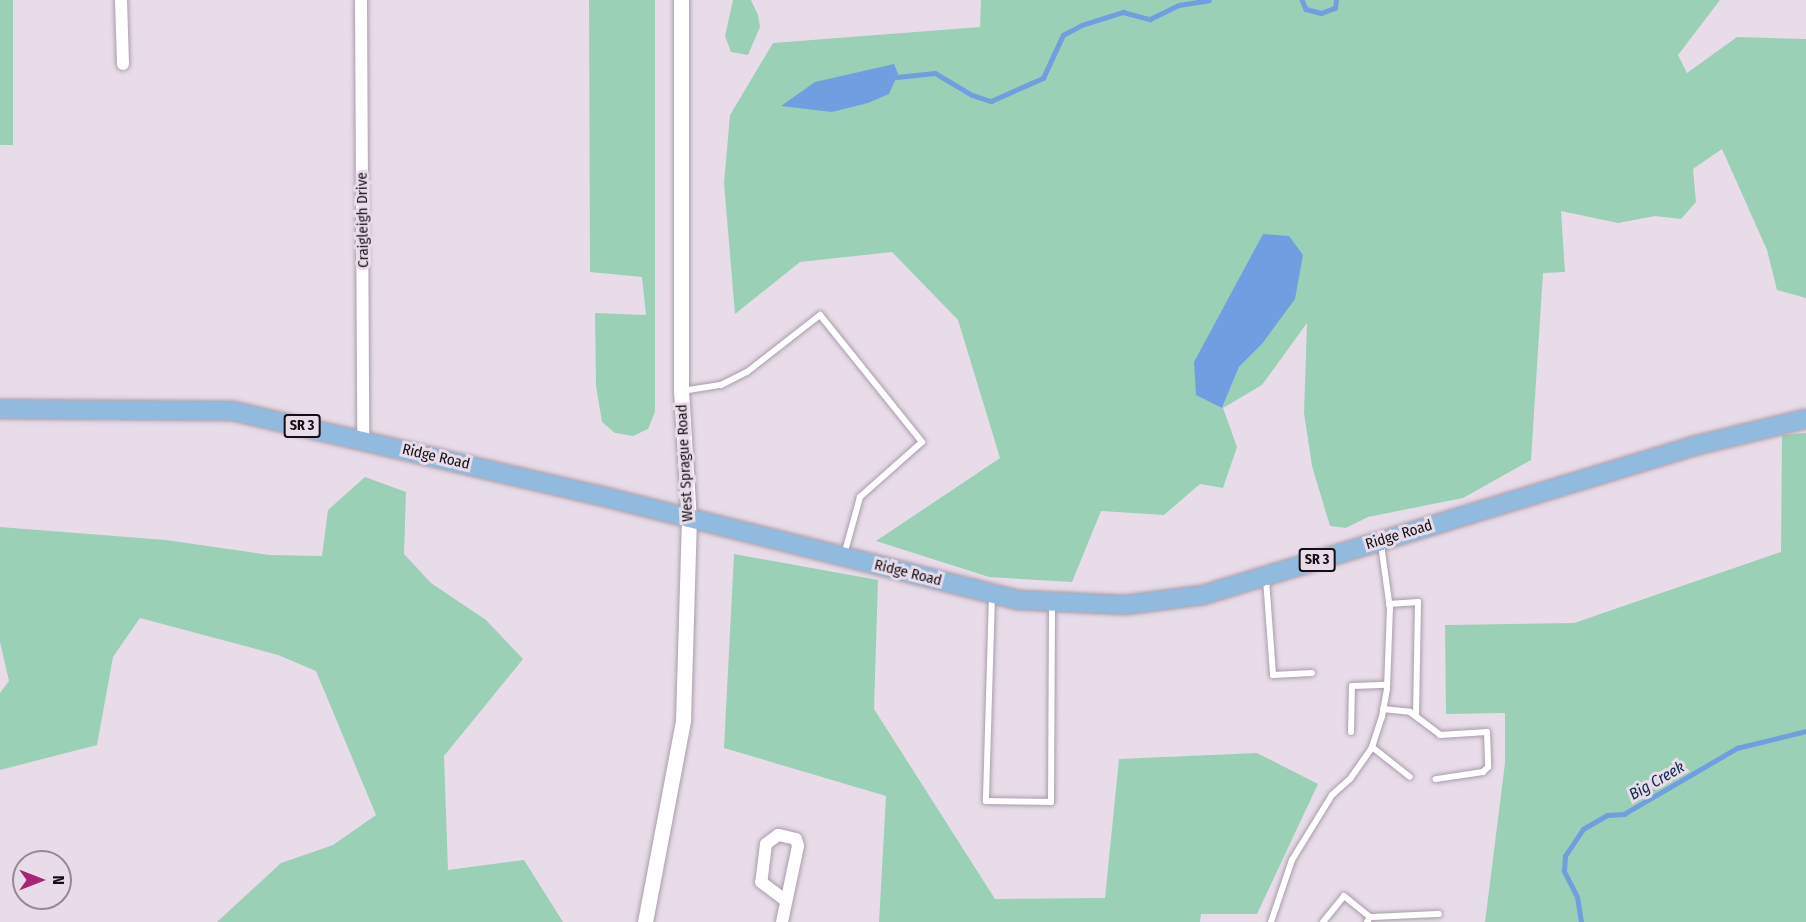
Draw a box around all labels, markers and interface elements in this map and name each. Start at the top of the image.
street label: Craigleigh Drive [353,172,373,268]
street label: West Sprague Road [673,404,697,522]
road number: SR 3 [282,415,322,437]
street label: Ridge Road [400,440,472,474]
street label: Ridge Road [1363,516,1435,554]
road number: SR 3 [1298,549,1336,571]
street label: Ridge Road [872,556,944,590]
water label: Big Creek [1626,757,1688,805]
north arrow [12,850,72,910]
text: N [49,875,68,885]

